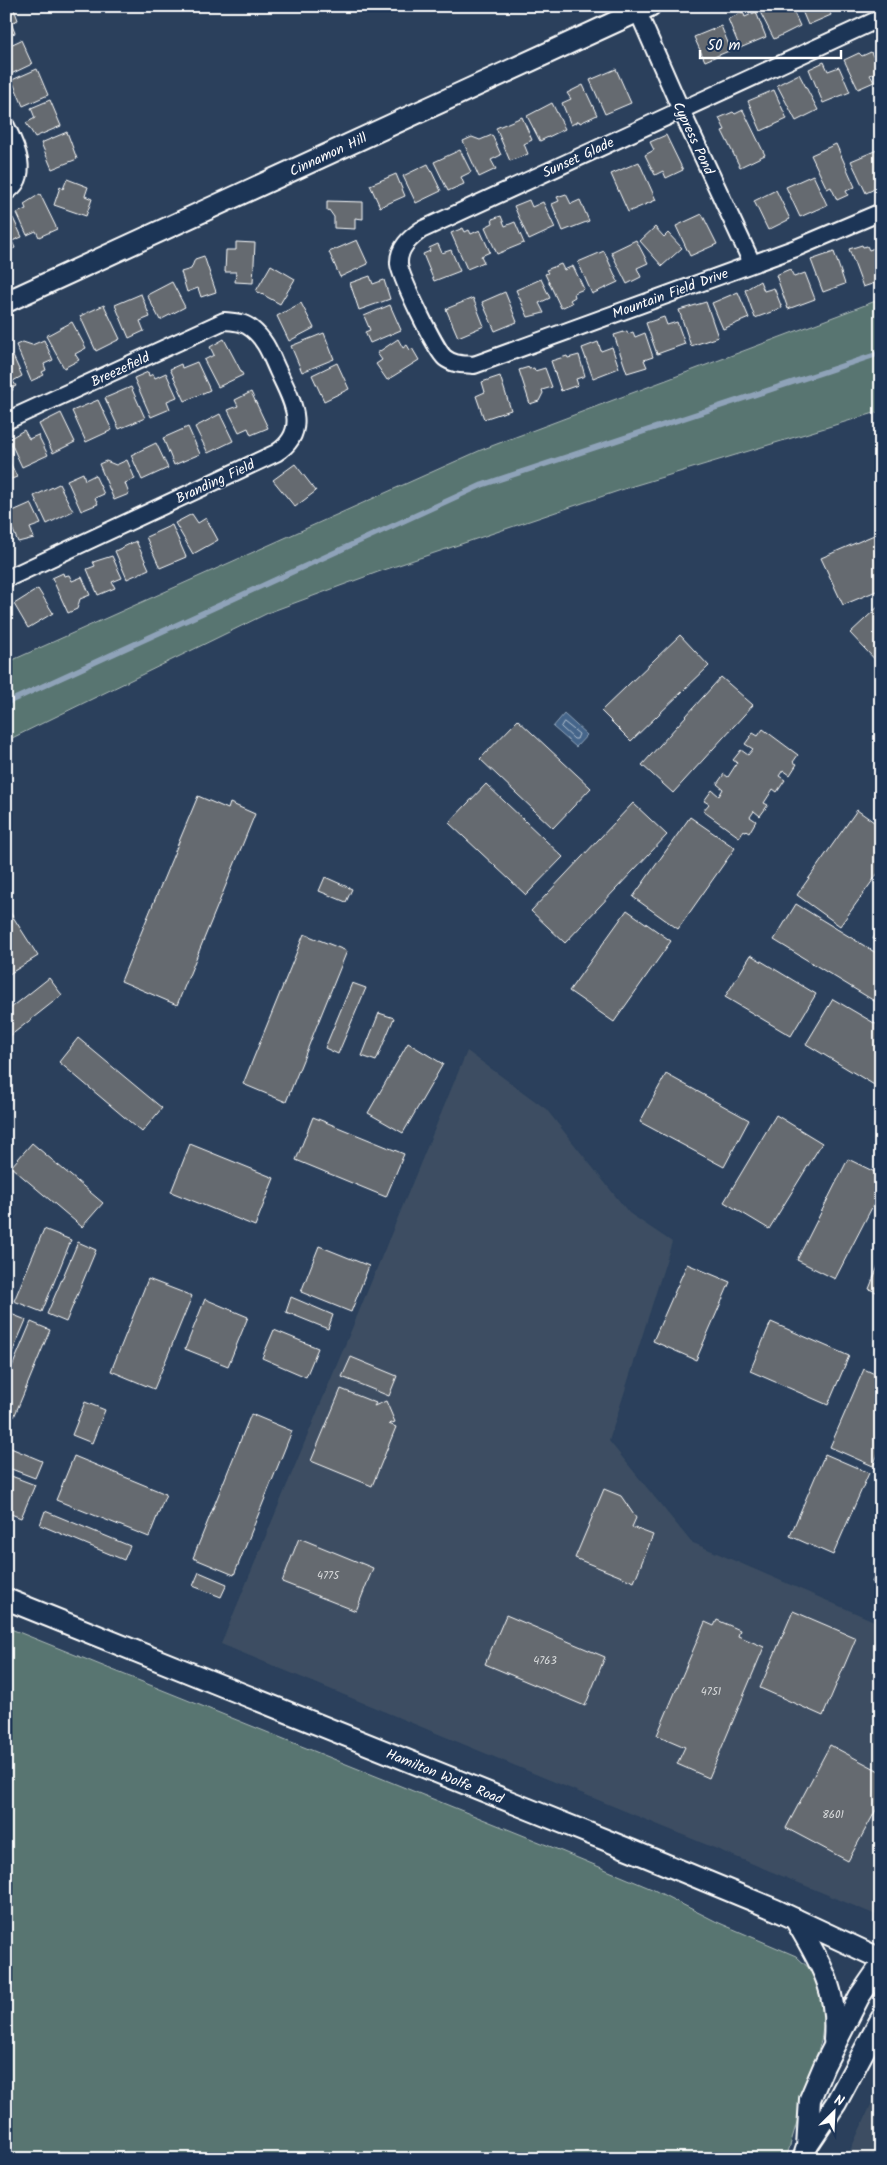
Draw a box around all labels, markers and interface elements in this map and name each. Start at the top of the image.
scale bar [700,28,841,60]
text: 50 m [707,34,741,58]
street label: Cypress Pond [667,98,720,180]
street label: Cinnamon Hill [286,127,371,182]
street label: Sunset Glade [539,131,618,184]
street label: Mountain Field Drive [609,262,732,325]
street label: Breezefield [87,346,154,393]
street label: Branding Field [172,454,260,510]
house number: 4775 [317,1567,340,1585]
house number: 4763 [533,1652,557,1670]
house number: 4751 [701,1683,721,1701]
street label: Hamilton Wolfe Road [383,1743,507,1811]
house number: 8601 [822,1806,844,1824]
north arrow [810,2088,860,2138]
text: N [830,2089,848,2113]

